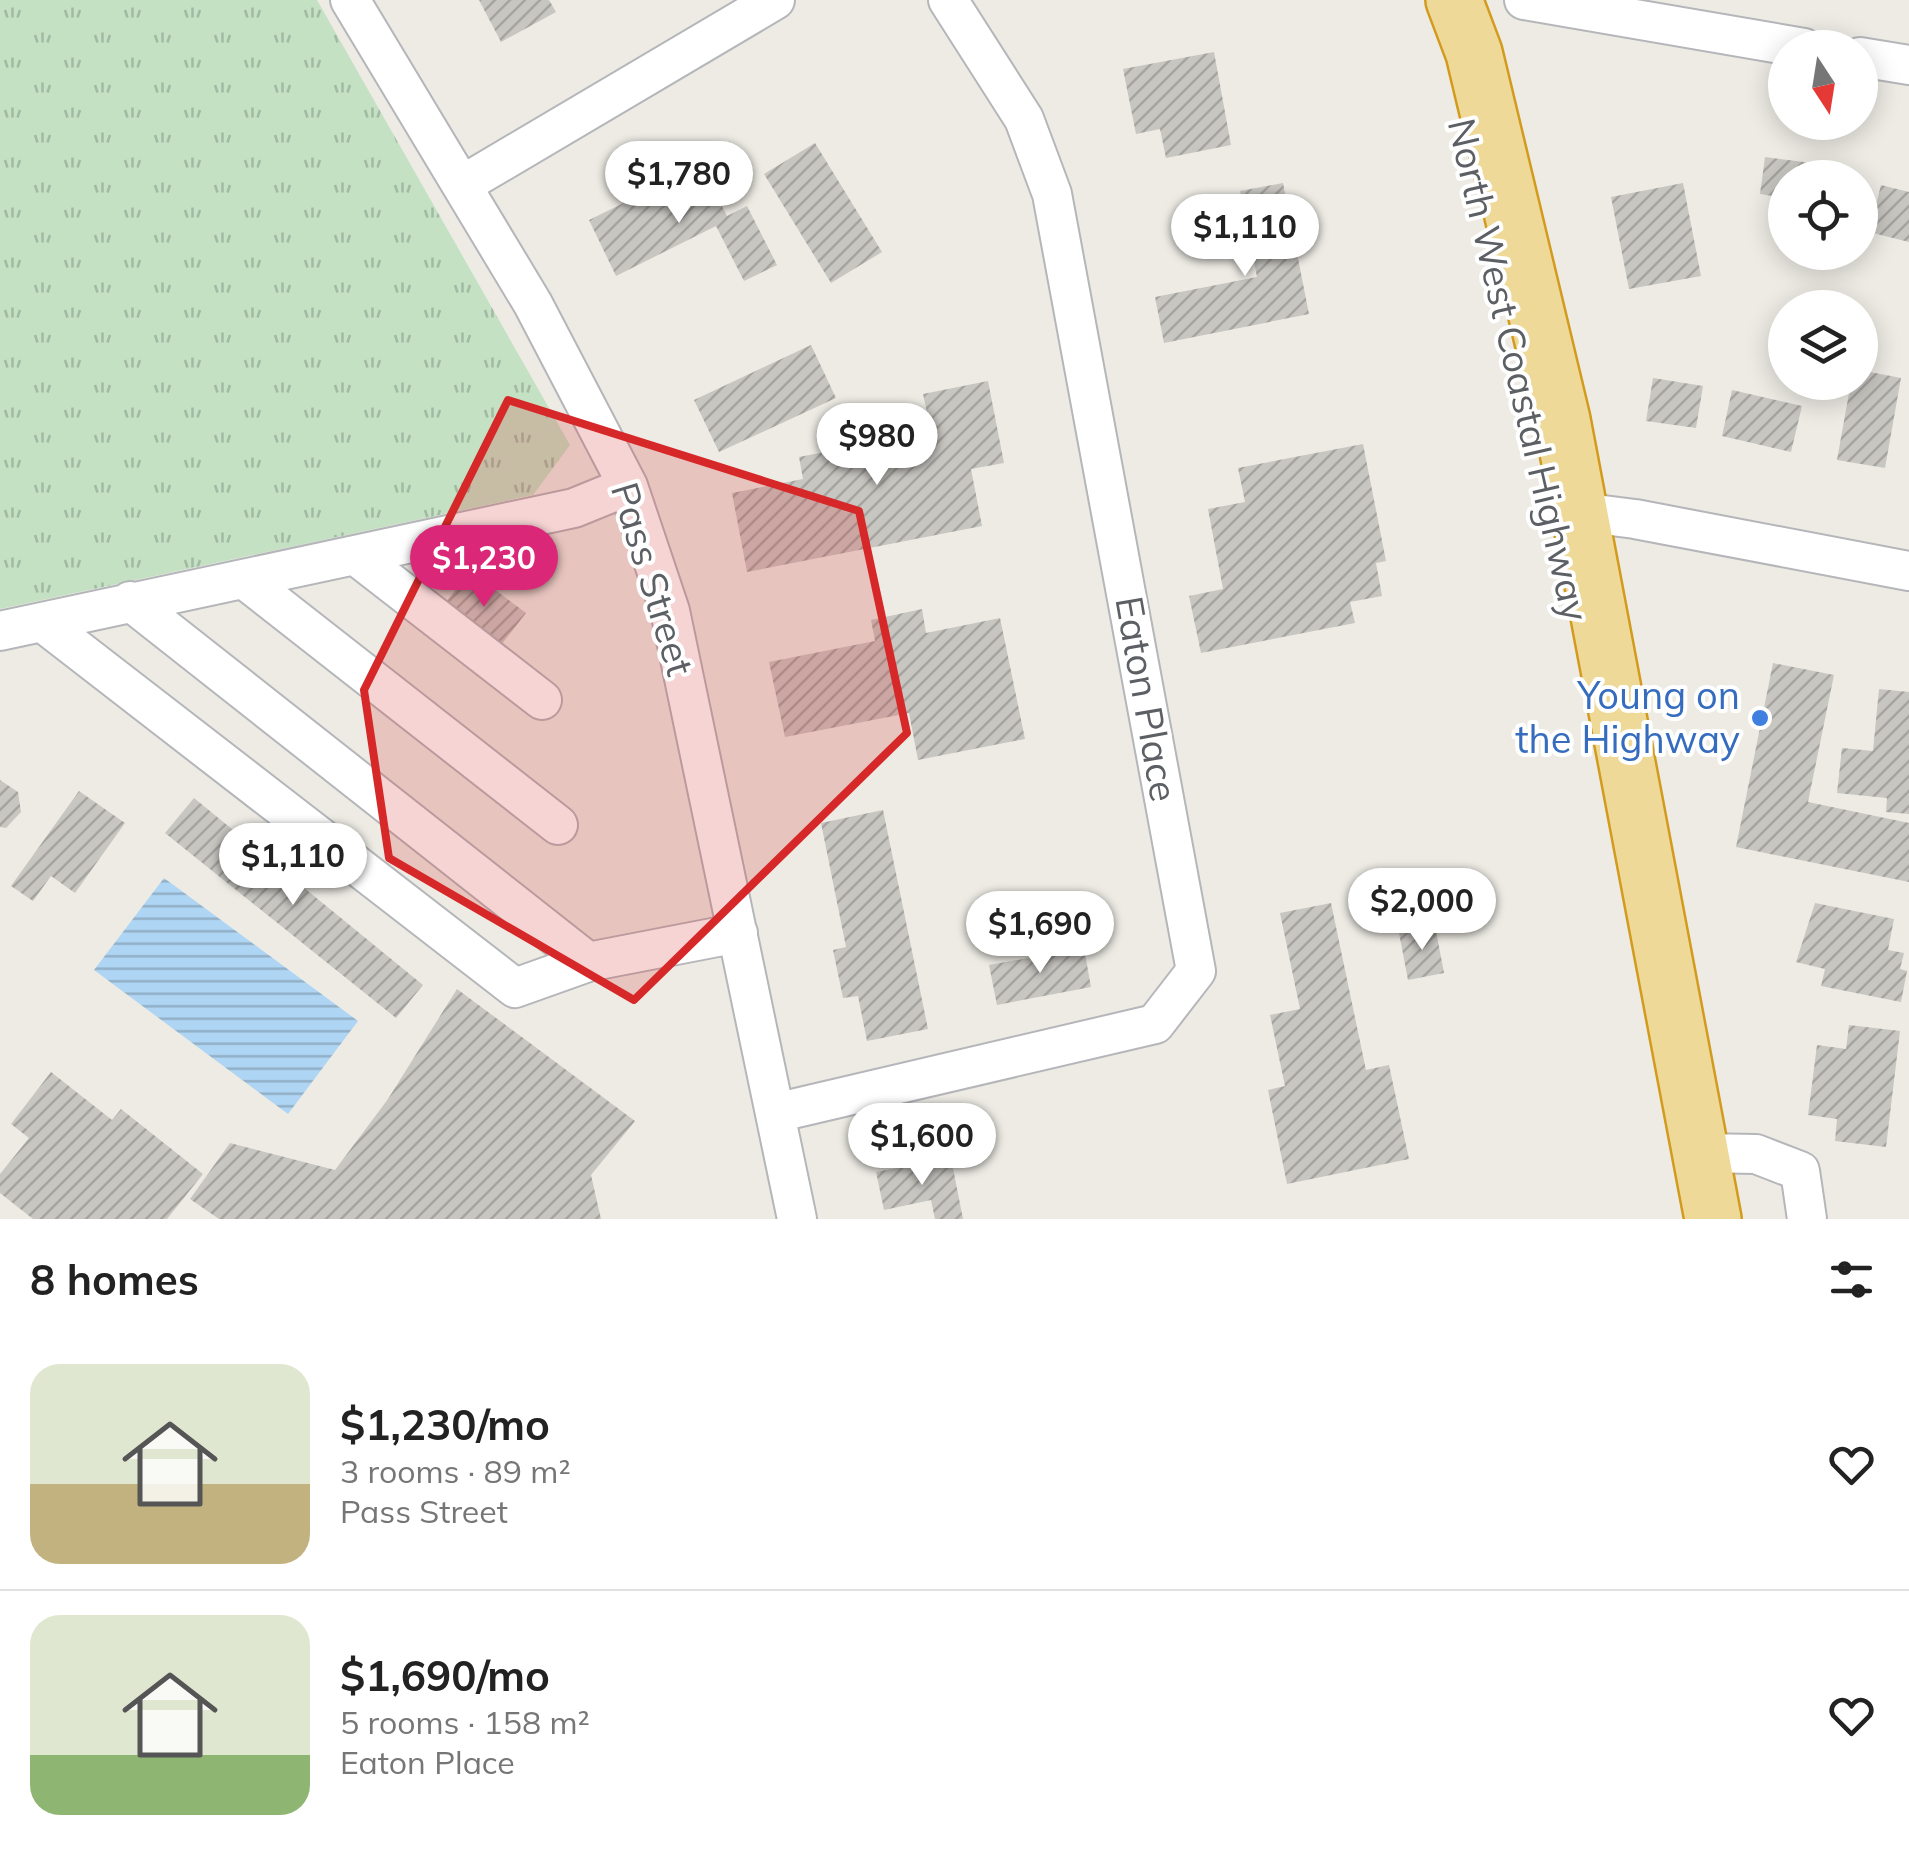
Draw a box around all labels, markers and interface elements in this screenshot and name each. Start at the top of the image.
north arrow [1768,30,1878,140]
map controls [1768,30,1878,400]
street label: North West Coastal Highway [1438,114,1600,626]
pin: $1,780 [598,141,760,226]
text: $1,780 [627,153,731,193]
button: locate [1768,160,1878,270]
pin: $1,110 [1164,194,1326,279]
text: $1,110 [1193,206,1297,246]
button: layers [1768,290,1878,400]
pin: $980 [818,403,936,488]
text: $980 [839,415,915,455]
street label: Pass Street [601,476,705,681]
pin: $1,230 [403,525,565,610]
text: $1,230 [432,537,536,577]
street label: Eaton Place [1105,592,1189,805]
place label: Young on the Highway [1515,671,1740,763]
marker: Young on the Highway [1749,707,1771,729]
pin: $1,110 [212,823,374,908]
text: $1,110 [241,835,345,875]
pin: $2,000 [1341,868,1503,953]
text: $2,000 [1370,880,1474,920]
pin: $1,690 [959,891,1121,976]
text: $1,690 [988,903,1092,943]
pin: $1,600 [841,1103,1003,1188]
text: $1,600 [870,1115,974,1155]
icon: filters [1824,1252,1879,1307]
text: 8 homes [30,1253,199,1306]
text: $1,230/mo [340,1398,550,1451]
icon: home [110,1404,230,1524]
icon: heart [1824,1437,1879,1492]
text: 3 rooms · 89 m² [340,1451,571,1491]
text: Pass Street [340,1491,508,1531]
text: $1,690/mo [340,1649,550,1702]
icon: home [110,1655,230,1775]
icon: heart [1824,1688,1879,1743]
text: 5 rooms · 158 m² [340,1702,590,1742]
text: Eaton Place [340,1742,515,1782]

